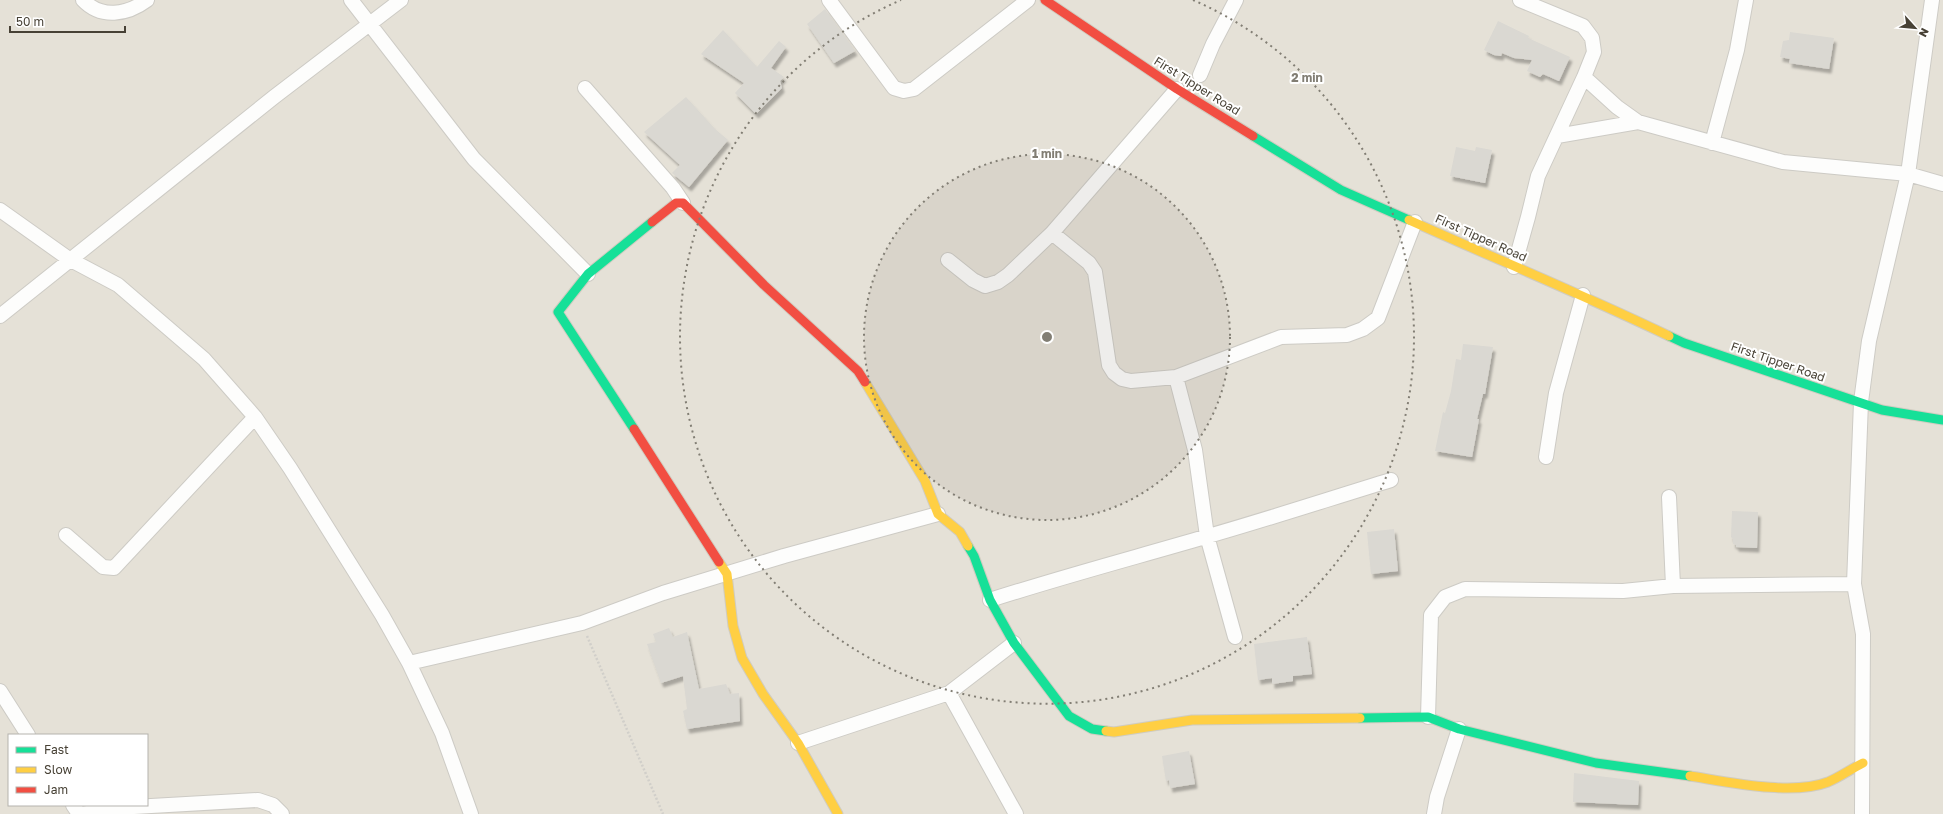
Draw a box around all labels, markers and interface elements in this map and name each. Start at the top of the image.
scale bar [10,8,125,34]
north arrow [1895,8,1935,48]
text: 50 m [16,14,44,29]
text: N [1917,26,1932,39]
street label: First Tipper Road [1151,53,1243,118]
text: 2 min [1291,70,1323,85]
text: 1 min [1032,146,1062,161]
street label: First Tipper Road [1433,211,1529,264]
centre of rings [1040,330,1054,344]
street label: First Tipper Road [1729,338,1827,385]
legend [8,734,148,806]
text: Fast [44,742,69,757]
text: Slow [44,762,72,777]
text: Jam [44,782,68,797]

